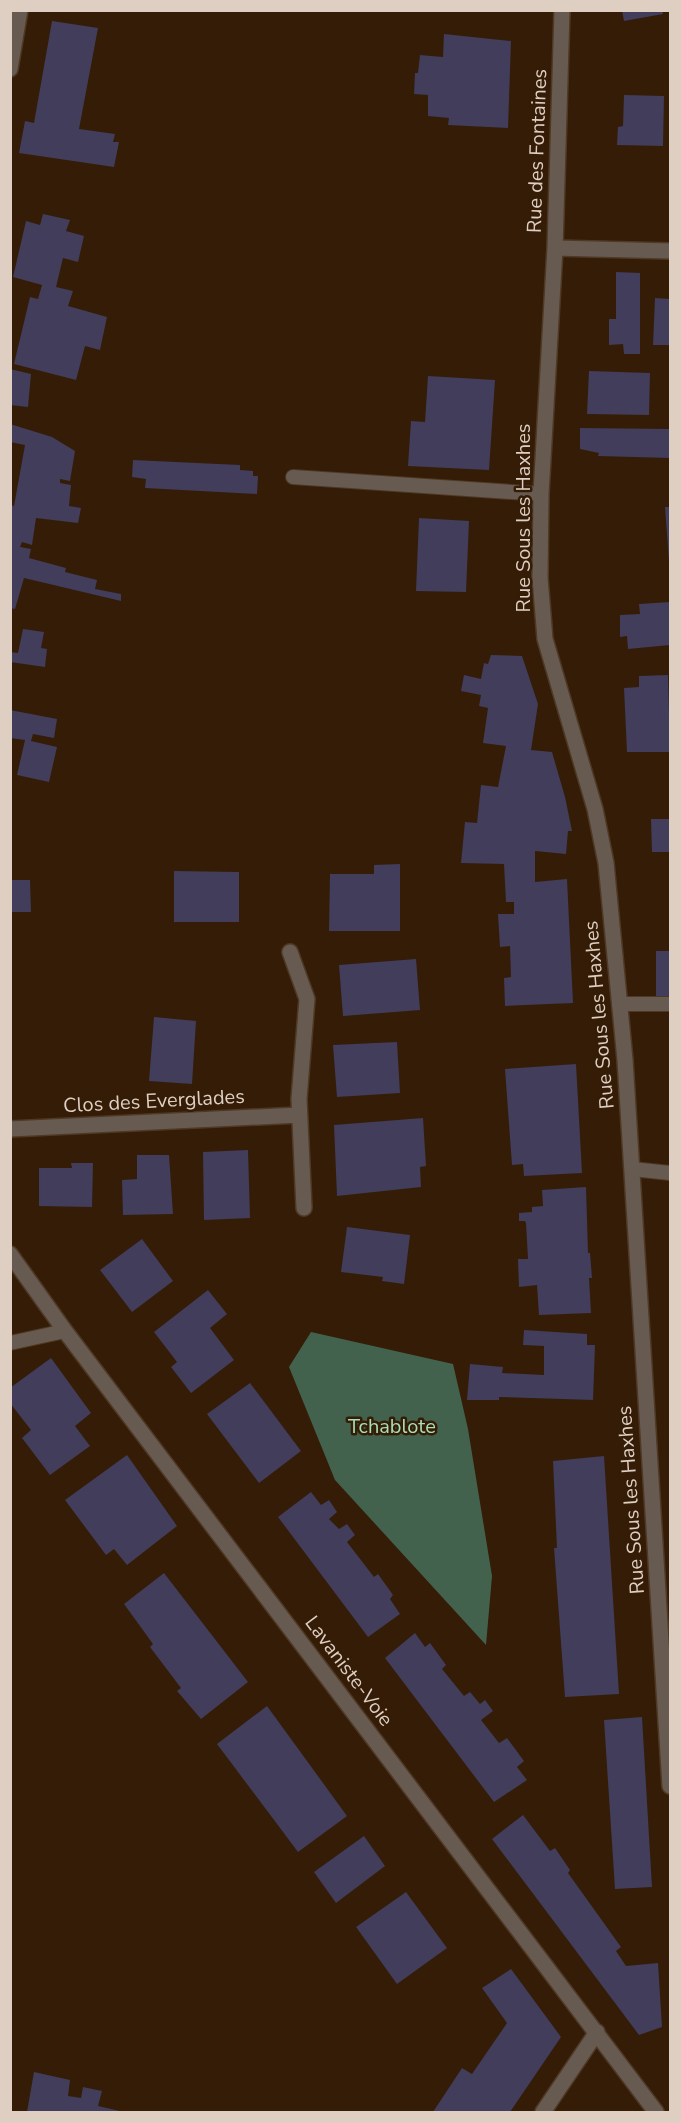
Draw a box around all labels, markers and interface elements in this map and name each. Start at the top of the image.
street label: Rue des Fontaines [521,68,553,234]
street label: Rue Sous les Haxhes [510,424,537,612]
street label: Rue Sous les Haxhes [577,920,621,1110]
street label: Clos des Everglades [63,1083,245,1119]
street label: Rue Sous les Haxhes [611,1405,651,1595]
park label: Tchablote [348,1413,436,1440]
street label: Lavaniste-Voie [299,1610,399,1732]

